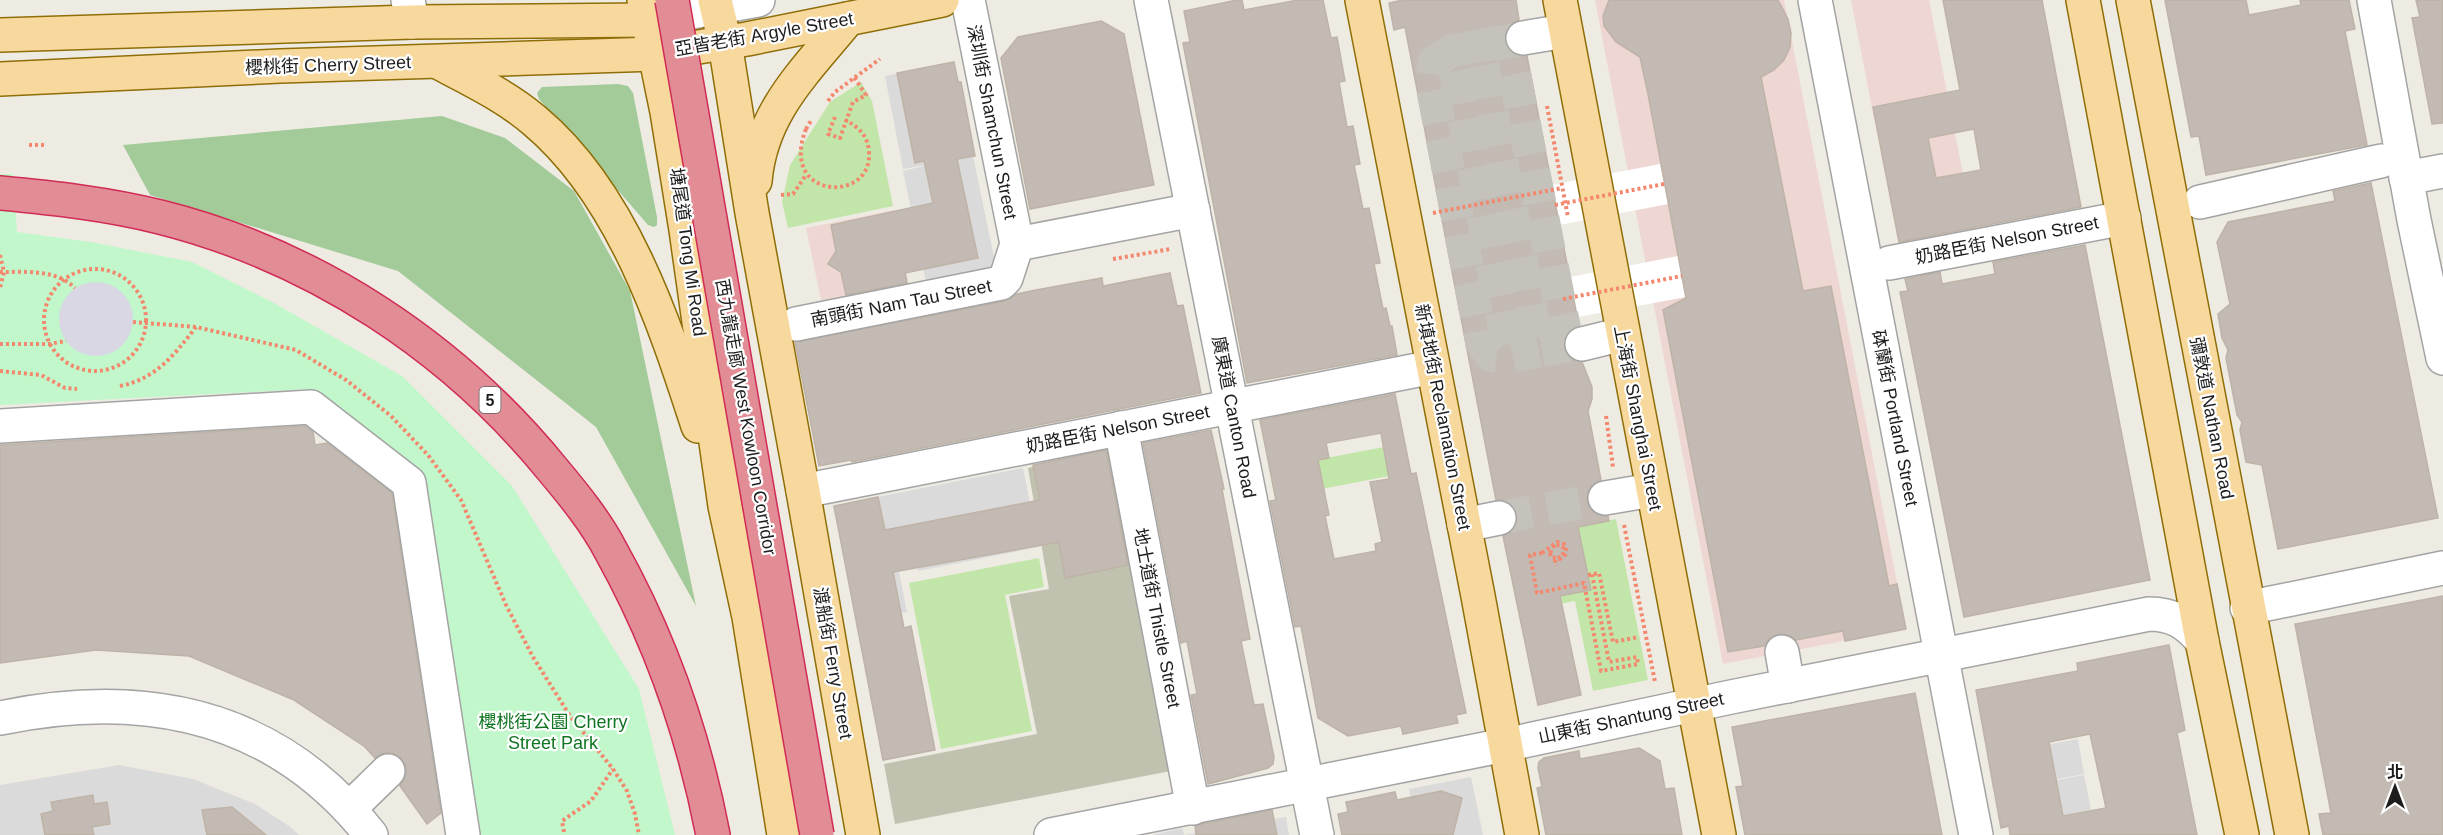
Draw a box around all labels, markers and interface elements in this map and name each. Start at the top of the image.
street label: 亞皆老街 Argyle Street [673,8,855,60]
street label: 深圳街 Shamchun Street [963,23,1021,221]
street label: 櫻桃街 Cherry Street [245,52,411,78]
street label: 塘尾道 Tong Mi Road [666,166,710,338]
street label: 奶路臣街 Nelson Street [1914,212,2100,268]
street label: 南頭街 Nam Tau Street [809,276,993,330]
street label: 西九龍走廊 West Kowloon Corridor [712,278,780,556]
street label: 新填地街 Reclamation Street [1411,302,1475,532]
street label: 上海街 Shanghai Street [1610,324,1666,512]
street label: 砵蘭街 Portland Street [1868,328,1922,508]
street label: 廣東道 Canton Road [1208,334,1260,500]
street label: 彌敦道 Nathan Road [2186,335,2238,501]
road number: 5 [480,387,500,413]
street label: 奶路臣街 Nelson Street [1025,401,1211,457]
street label: 地士道街 Thistle Street [1130,526,1184,710]
street label: 渡船街 Ferry Street [810,585,856,741]
street label: 山東街 Shantung Street [1536,689,1726,747]
park label: 櫻桃街公園 Cherry Street Park [478,712,628,753]
north arrow [2365,757,2425,817]
text: 北 [2387,764,2403,781]

